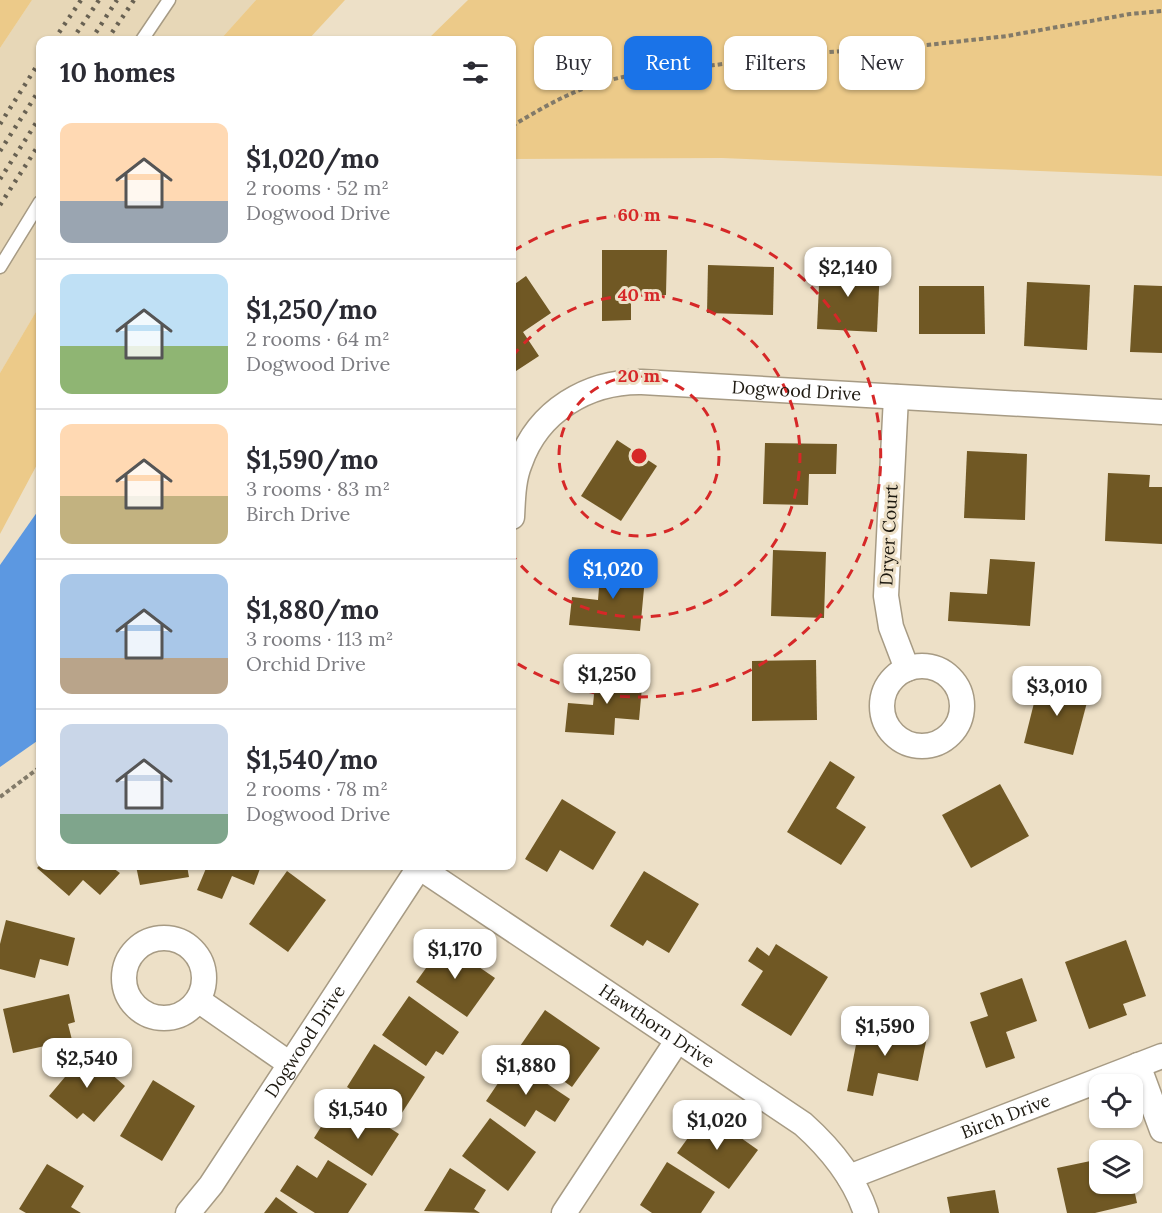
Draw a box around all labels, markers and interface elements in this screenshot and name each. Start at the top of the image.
chip: Buy [534,36,612,90]
chip: Rent [624,36,712,90]
chip: Filters [724,36,827,90]
chip: New [839,36,925,90]
text: 10 homes [60,56,175,89]
icon: filters [459,56,492,89]
text: $1,020/mo [246,142,379,175]
icon: home [108,147,180,219]
text: 2 rooms · 52 m² [246,175,389,200]
text: Dogwood Drive [246,200,390,225]
text: 60 m [617,203,661,226]
pin: $2,140 [799,247,897,298]
text: $2,140 [818,254,878,279]
text: 40 m [618,283,661,306]
text: $1,250/mo [246,293,377,326]
icon: home [108,298,180,370]
text: 2 rooms · 64 m² [246,326,390,351]
text: Dogwood Drive [246,351,390,376]
text: 20 m [618,364,661,387]
street label: Dogwood Drive [731,375,862,406]
text: $1,590/mo [246,443,378,476]
centre of rings [629,446,649,466]
icon: home [108,448,180,520]
text: 3 rooms · 83 m² [246,476,390,501]
street label: Dryer Court [874,483,903,586]
text: Birch Drive [246,501,350,526]
pin: $1,020 [564,549,662,600]
text: $1,020 [583,556,643,581]
text: $1,880/mo [246,593,379,626]
icon: home [108,598,180,670]
text: 3 rooms · 113 m² [246,626,394,651]
text: Orchid Drive [246,651,366,676]
pin: $1,250 [558,654,656,705]
text: $1,250 [577,661,637,686]
pin: $3,010 [1008,666,1106,717]
text: $3,010 [1026,673,1088,698]
text: $1,540/mo [246,743,378,776]
icon: home [108,748,180,820]
text: 2 rooms · 78 m² [246,776,388,801]
text: Dogwood Drive [246,801,390,826]
pin: $1,170 [406,929,504,980]
text: $1,170 [427,936,483,961]
street label: Hawthorn Drive [595,979,719,1073]
street label: Dogwood Drive [259,980,350,1102]
pin: $1,590 [836,1006,934,1057]
text: $1,590 [855,1013,915,1038]
pin: $2,540 [38,1038,136,1089]
text: $2,540 [56,1045,118,1070]
pin: $1,880 [477,1045,575,1096]
text: $1,880 [496,1052,556,1077]
map controls [1089,1074,1143,1194]
button: locate [1089,1074,1143,1128]
street label: Birch Drive [958,1088,1054,1144]
pin: $1,540 [309,1089,407,1140]
text: $1,540 [328,1096,388,1121]
pin: $1,020 [668,1100,766,1151]
text: $1,020 [687,1107,747,1132]
button: layers [1089,1140,1143,1194]

